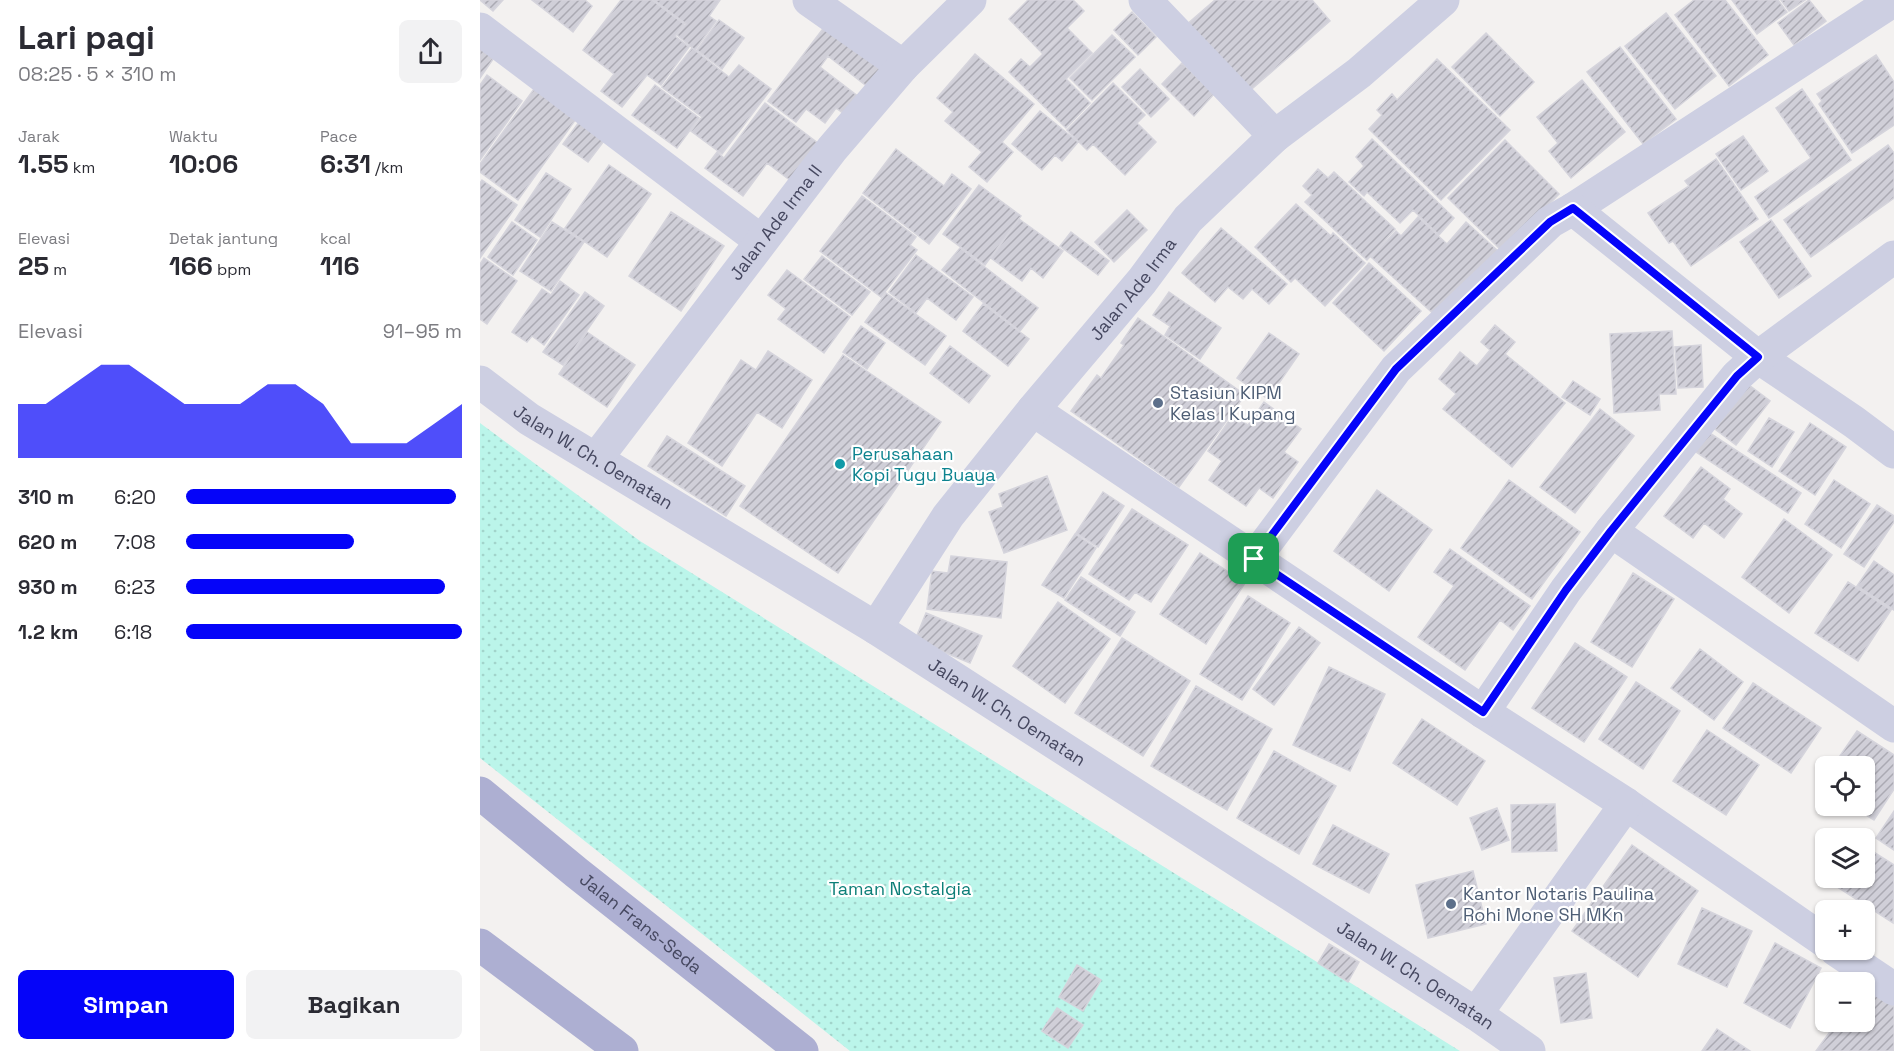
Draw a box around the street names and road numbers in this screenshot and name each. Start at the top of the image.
street label: Jalan Ade Irma II [724,160,827,285]
street label: Jalan Ade Irma [1084,233,1181,345]
street label: Jalan W. Ch. Oematan [509,399,678,514]
street label: Jalan W. Ch. Oematan [924,652,1090,771]
street label: Jalan Frans-Seda [575,867,707,979]
street label: Jalan W. Ch. Oematan [1332,915,1499,1034]

